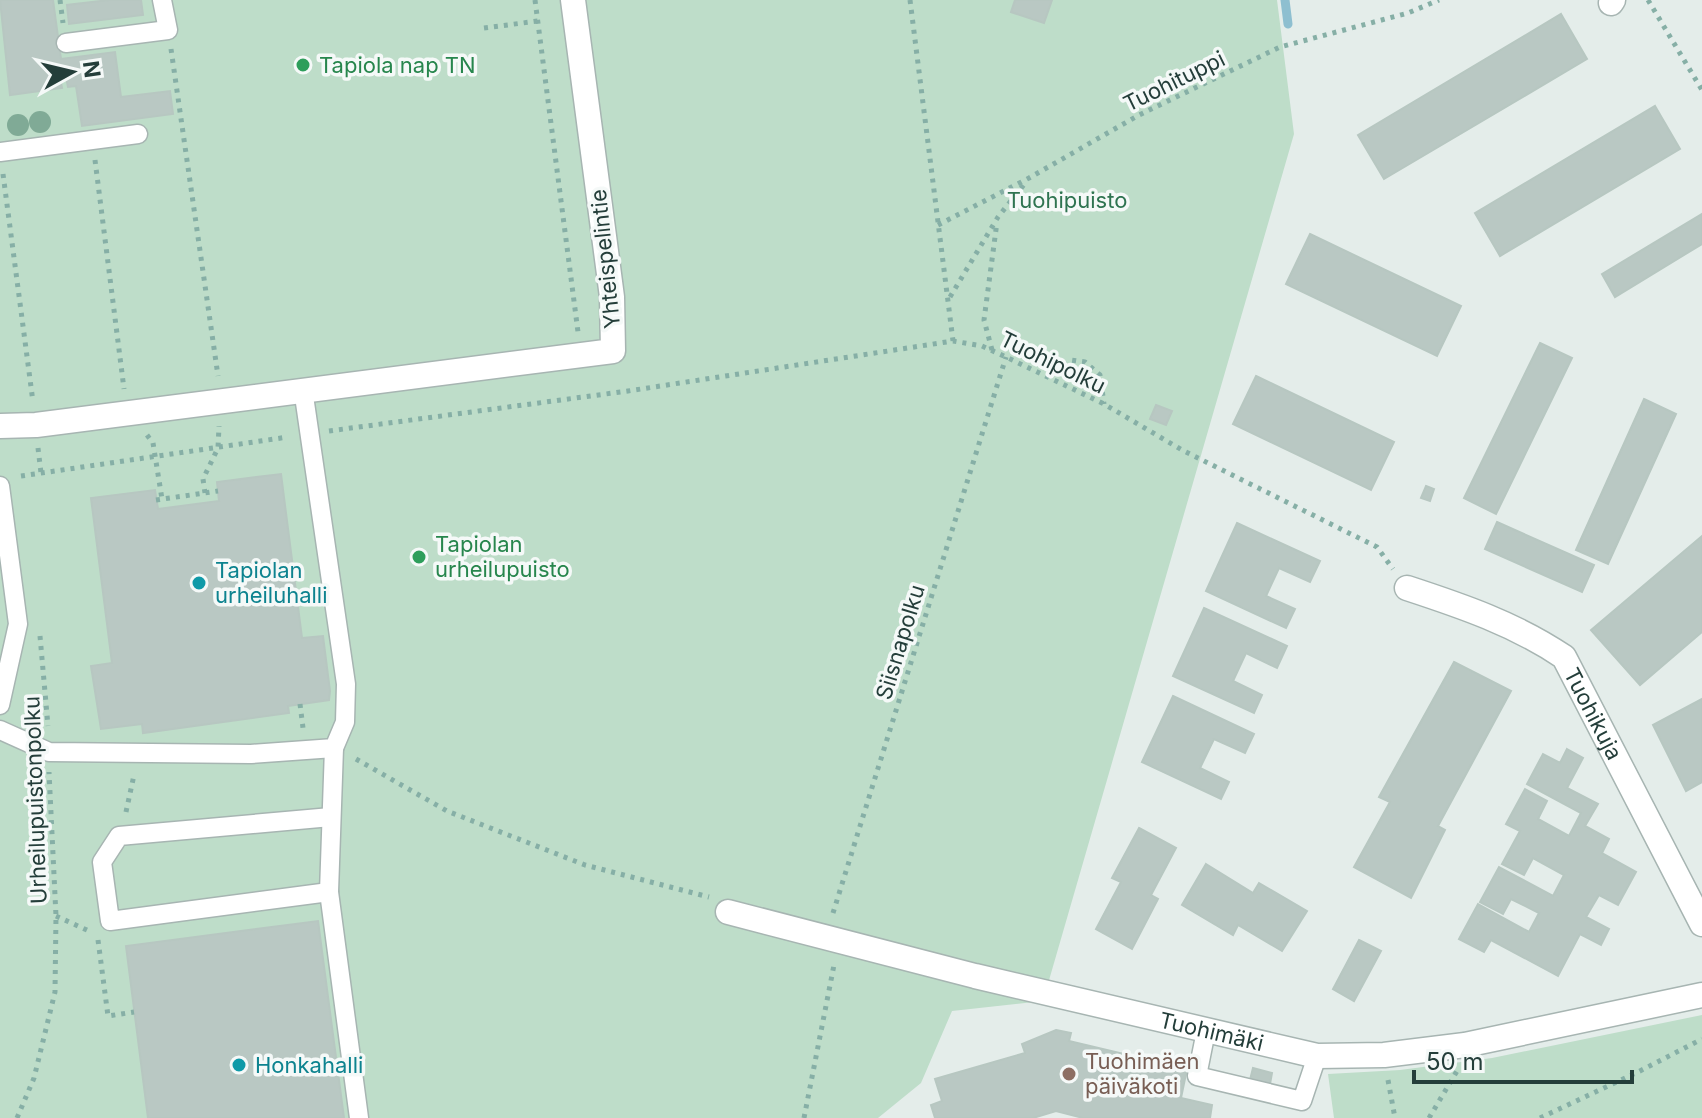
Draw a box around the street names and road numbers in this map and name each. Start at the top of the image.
street label: Tuohituppi [1119,45,1229,117]
street label: Yhteispelintie [585,188,625,330]
street label: Tuohipolku [996,325,1110,399]
street label: Siisnapolku [870,581,930,703]
street label: Tuohikuja [1559,663,1628,764]
street label: Urheilupuistonpolku [18,696,52,904]
street label: Tuohimäki [1157,1007,1266,1056]

